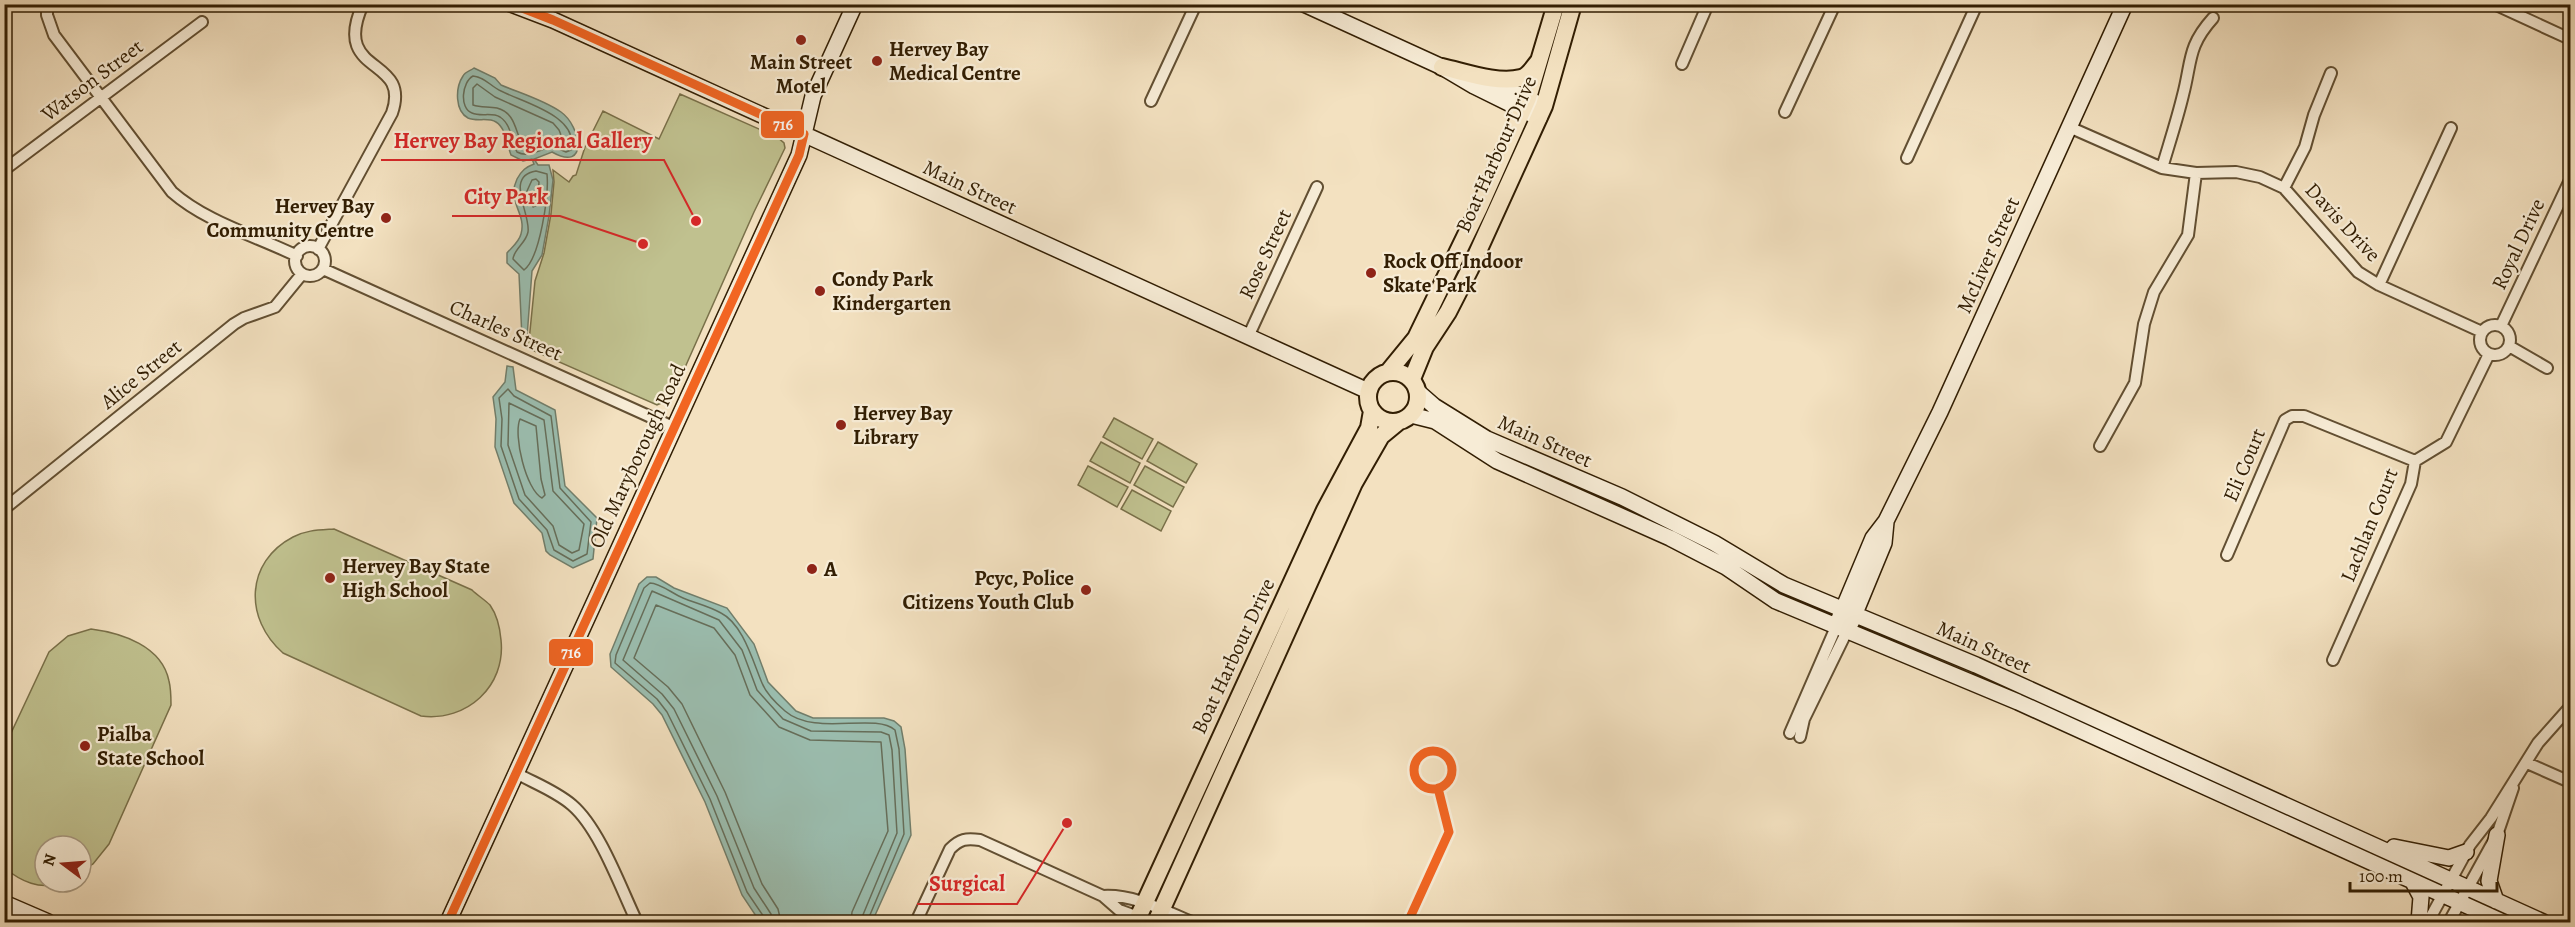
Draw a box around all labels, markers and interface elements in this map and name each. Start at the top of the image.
street label: Watson Street [35,32,149,128]
marker: Main Street Motel [794,33,808,47]
place label: Hervey Bay Medical Centre [889,35,1021,87]
place label: Main Street Motel [750,48,852,100]
marker: Hervey Bay Medical Centre [870,54,884,68]
street label: Boat Harbour Drive [1449,71,1543,237]
line badge: 716 [760,110,805,139]
text: 716 [773,114,794,136]
callout: Hervey Bay Regional Gallery [381,120,664,160]
text: Hervey Bay Regional Gallery [394,126,653,156]
street label: Main Street [918,153,1022,221]
callout: City Park [452,176,560,216]
street label: Davis Drive [2299,176,2387,268]
text: City Park [464,182,549,212]
place label: Hervey Bay Community Centre [206,192,375,244]
street label: McLiver Street [1950,192,2026,318]
street label: Royal Drive [2485,194,2551,294]
street label: Rose Street [1232,204,1298,304]
marker: Hervey Bay Community Centre [379,211,393,225]
place label: Rock Off Indoor Skate Park [1383,247,1523,299]
place label: Condy Park Kindergarten [832,265,951,317]
marker: Rock Off Indoor Skate Park [1364,266,1378,280]
marker: Condy Park Kindergarten [813,284,827,298]
street label: Charles Street [445,293,567,367]
street label: Alice Street [94,333,187,416]
street label: Old Maryborough Road [582,359,692,553]
place label: Hervey Bay Library [853,399,953,451]
street label: Main Street [1493,408,1597,474]
marker: Hervey Bay Library [834,418,848,432]
street label: Eli Court [2216,424,2272,506]
street label: Lachlan Court [2333,464,2405,586]
place label: Hervey Bay State High School [342,552,490,604]
place label: A [823,555,838,583]
marker: A [805,562,819,576]
place label: Pcyc, Police Citizens Youth Club [902,564,1074,616]
marker: Hervey Bay State High School [323,571,337,585]
street label: Boat Harbour Drive [1185,574,1281,738]
marker: Pcyc, Police Citizens Youth Club [1079,583,1093,597]
street label: Main Street [1932,614,2036,680]
line badge: 716 [548,638,594,667]
text: 716 [561,642,582,664]
place label: Pialba State School [97,720,205,772]
marker: Pialba State School [78,739,92,753]
north arrow [33,834,93,894]
text: N [37,851,62,869]
scale bar [2350,855,2497,893]
callout: Surgical [917,864,1017,904]
text: 100 m [2359,864,2403,888]
text: Surgical [929,869,1005,899]

